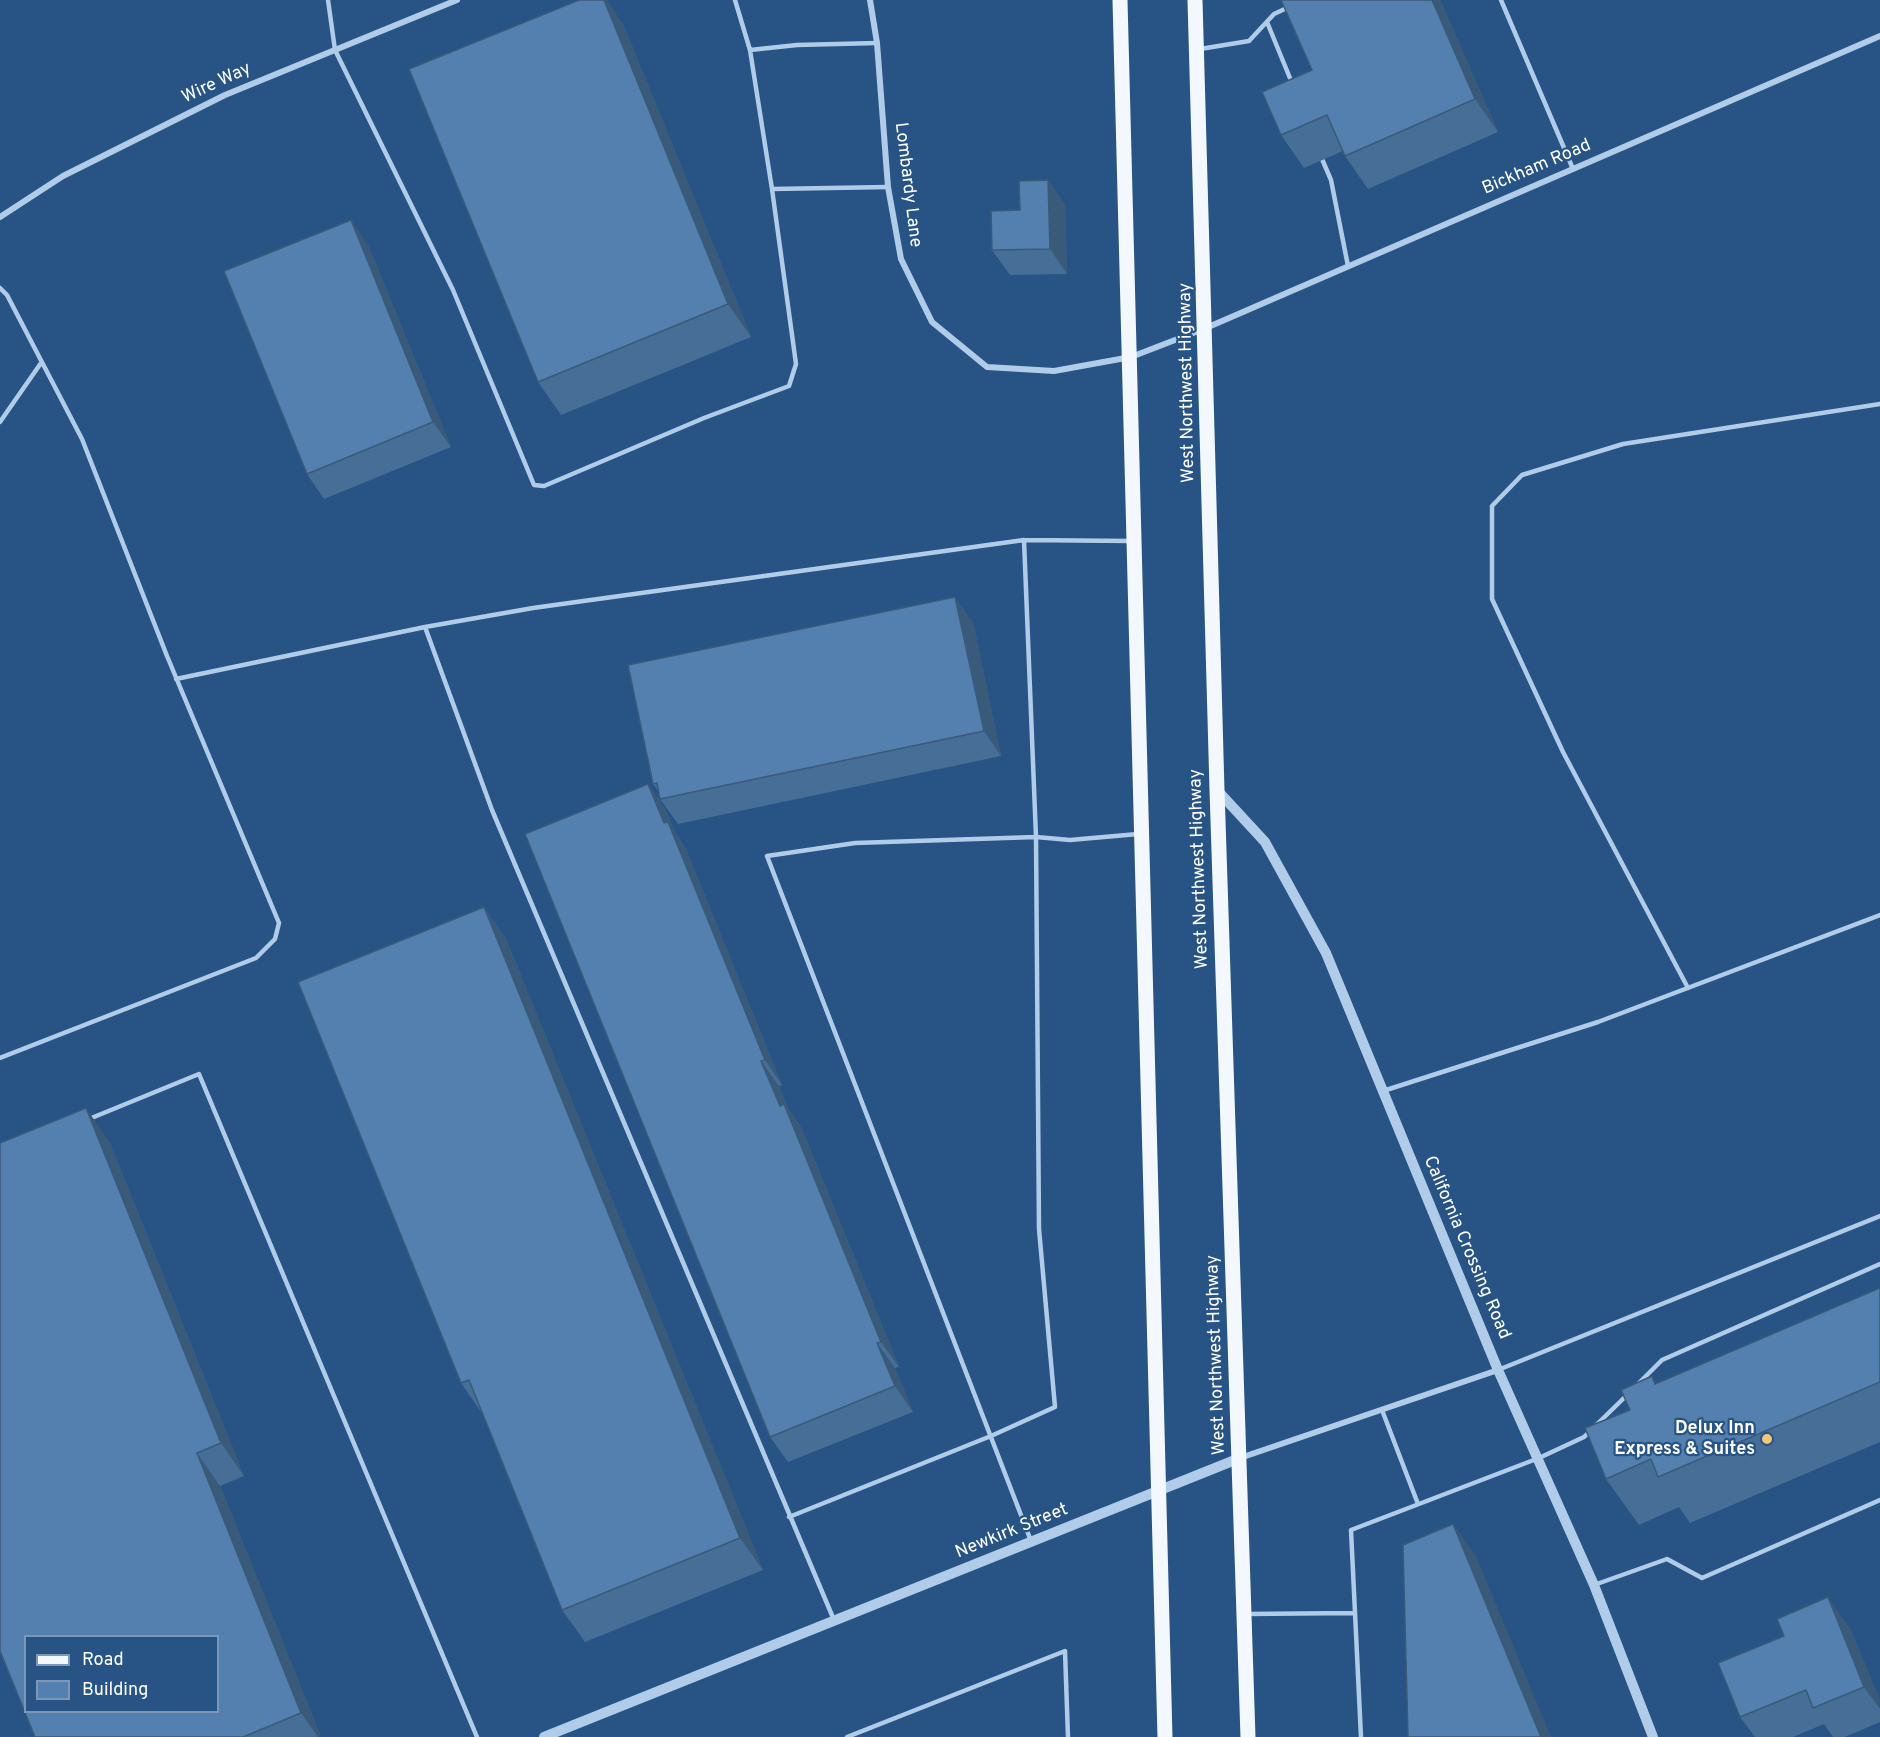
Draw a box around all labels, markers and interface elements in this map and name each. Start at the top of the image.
street label: Wire Way [179,59,255,109]
street label: Lombardy Lane [889,121,925,249]
street label: Bickham Road [1479,135,1595,201]
street label: West Northwest Highway [1175,283,1201,483]
street label: West Northwest Highway [1186,769,1214,969]
street label: California Crossing Road [1418,1153,1514,1343]
street label: West Northwest Highway [1203,1255,1231,1455]
place label: Delux Inn Express & Suites [1614,1418,1755,1460]
marker: Delux Inn Express & Suites [1760,1432,1774,1446]
street label: Newkirk Street [953,1500,1071,1564]
legend [24,1635,219,1713]
text: Road [82,1649,124,1672]
text: Building [82,1679,148,1702]

